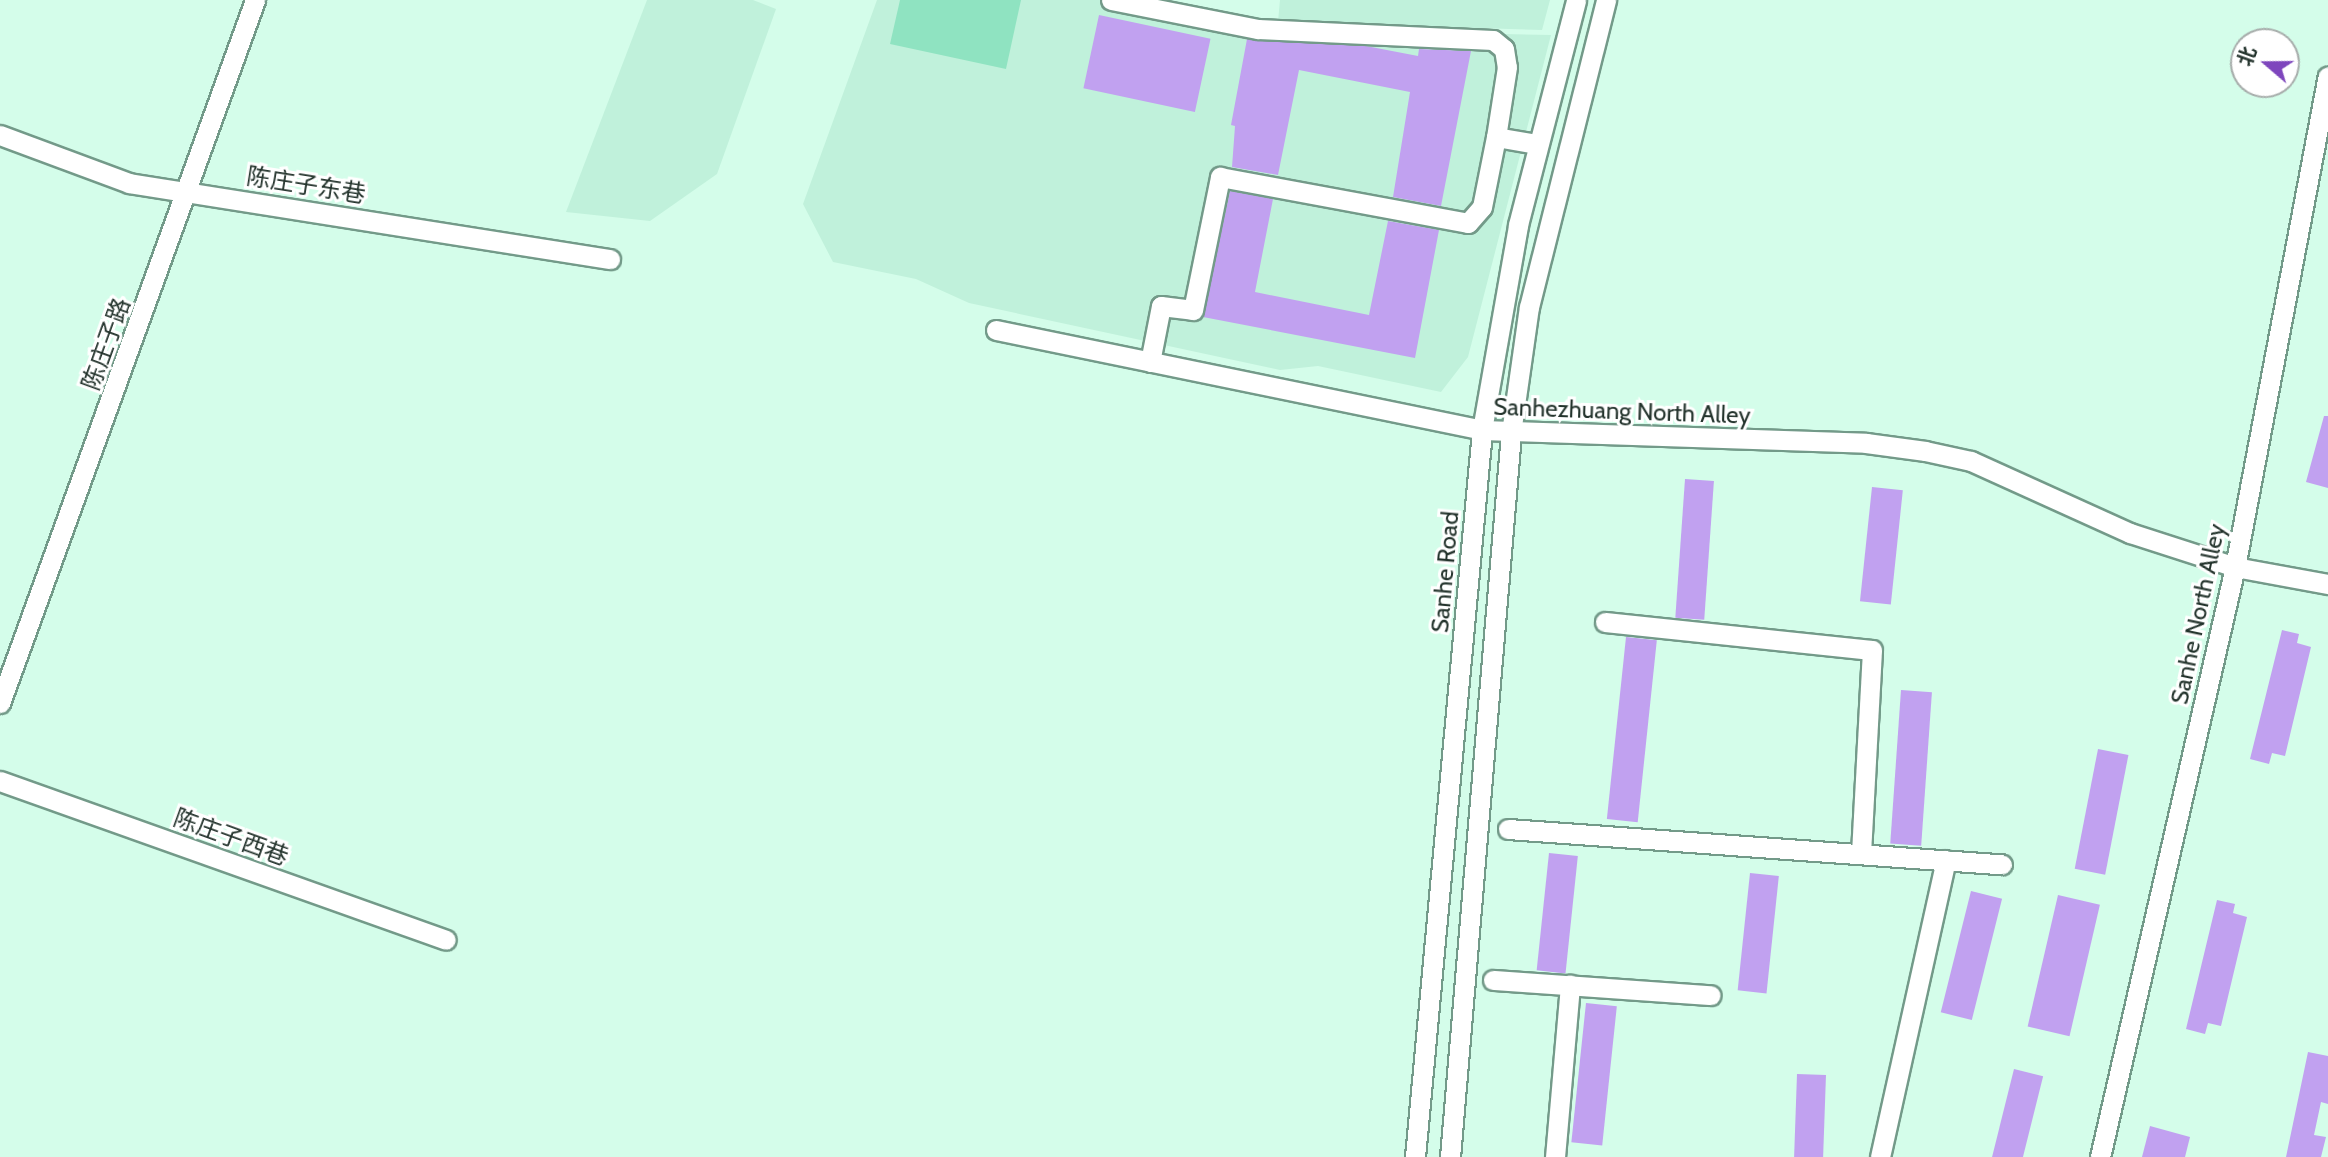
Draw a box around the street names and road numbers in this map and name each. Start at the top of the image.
street label: 陈庄子东巷 [244,161,368,209]
street label: 陈庄子路 [76,294,136,394]
street label: Sanhezhuang North Alley [1493,392,1751,430]
street label: Sanhe Road [1425,510,1465,634]
street label: Sanhe North Alley [2165,521,2231,707]
street label: 陈庄子西巷 [170,803,292,871]

